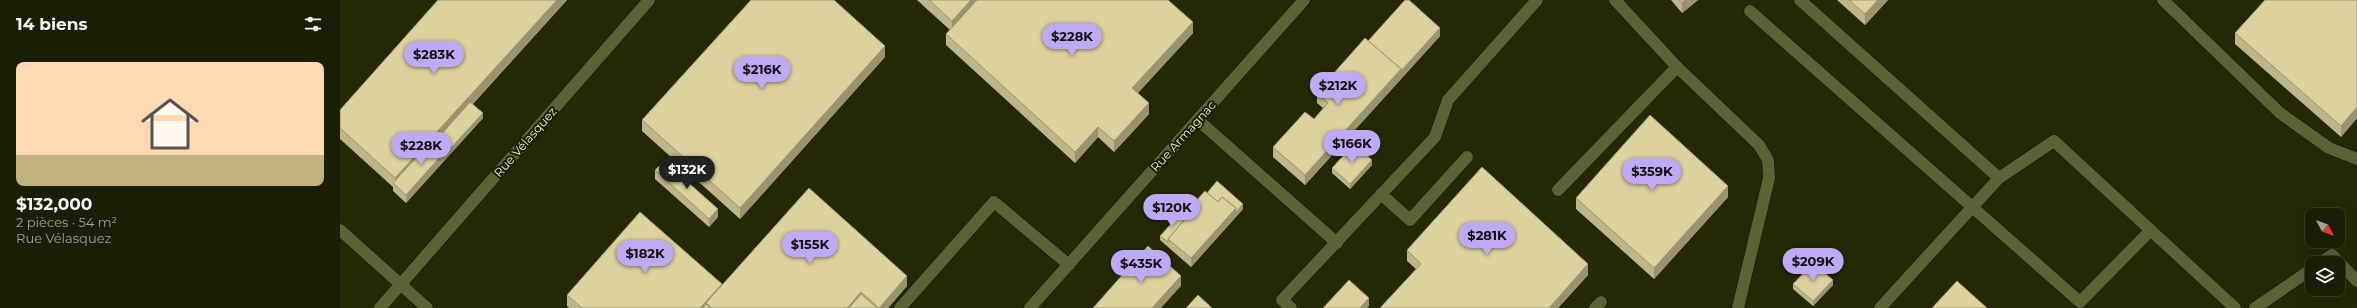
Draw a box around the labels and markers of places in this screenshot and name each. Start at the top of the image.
pin: $228K [1044,23,1100,57]
pin: $283K [406,41,462,75]
pin: $216K [734,56,790,90]
pin: $212K [1310,72,1366,106]
pin: $166K [1324,130,1380,164]
pin: $228K [393,132,449,166]
pin: $132K [659,156,715,190]
pin: $359K [1624,158,1680,192]
pin: $120K [1144,194,1200,228]
pin: $281K [1459,222,1515,256]
pin: $155K [782,231,838,265]
pin: $182K [617,240,673,274]
pin: $209K [1785,248,1841,282]
pin: $435K [1113,250,1169,284]

